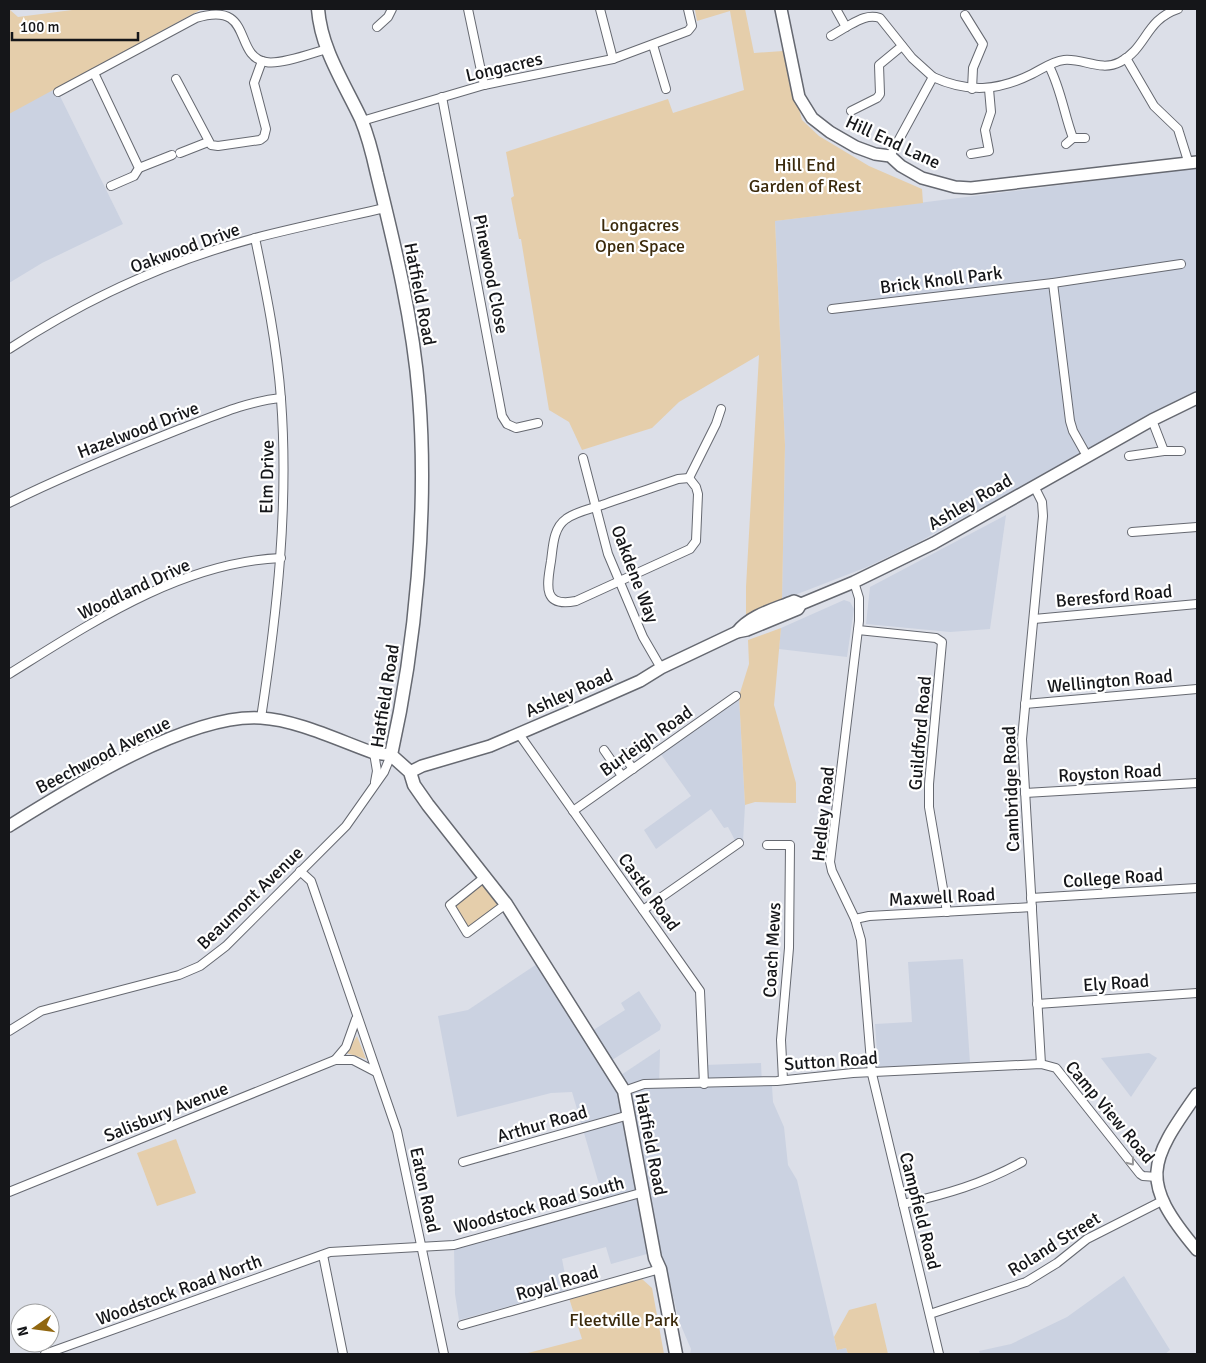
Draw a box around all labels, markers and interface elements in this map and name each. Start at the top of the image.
scale bar [12,10,139,42]
text: 100 m [20,18,60,36]
street label: Longacres [463,47,545,87]
street label: Hill End Lane [842,110,944,174]
park label: Hill End Garden of Rest [749,154,861,197]
street label: Pinewood Close [469,213,513,335]
park label: Longacres Open Space [595,214,685,257]
street label: Oakwood Drive [127,218,243,278]
street label: Hatfield Road [399,241,441,347]
street label: Brick Knoll Park [879,262,1003,298]
street label: Hazelwood Drive [74,397,202,463]
street label: Elm Drive [255,440,279,514]
street label: Ashley Road [924,469,1016,535]
street label: Oakdene Way [606,522,664,626]
street label: Woodland Drive [75,553,193,625]
street label: Beresford Road [1055,580,1173,612]
street label: Hatfield Road [366,643,404,749]
street label: Ashley Road [522,664,616,722]
street label: Wellington Road [1046,665,1174,697]
street label: Guildford Road [904,675,936,791]
street label: Burleigh Road [595,701,697,781]
street label: Beechwood Avenue [32,712,174,798]
street label: Cambridge Road [998,726,1024,852]
street label: Royston Road [1058,759,1162,787]
street label: Hedley Road [807,765,839,863]
street label: Beaumont Avenue [192,842,308,954]
street label: Castle Road [613,849,685,935]
street label: College Road [1062,864,1164,892]
street label: Maxwell Road [888,883,996,911]
street label: Coach Mews [759,902,785,998]
street label: Ely Road [1082,970,1150,996]
street label: Sutton Road [783,1047,879,1075]
street label: Camp View Road [1061,1056,1159,1168]
street label: Salisbury Avenue [101,1077,231,1147]
street label: Hatfield Road [630,1091,672,1197]
street label: Arthur Road [494,1101,590,1147]
street label: Eaton Road [405,1145,445,1235]
street label: Campfield Road [895,1150,945,1272]
one-way arrow [1125,1156,1134,1166]
street label: Woodstock Road South [451,1172,627,1238]
street label: Roland Street [1004,1207,1104,1281]
street label: Woodstock Road North [93,1250,265,1330]
street label: Royal Road [513,1261,601,1305]
north arrow [10,1303,60,1353]
park label: Fleetville Park [569,1309,679,1331]
text: N [13,1324,32,1338]

